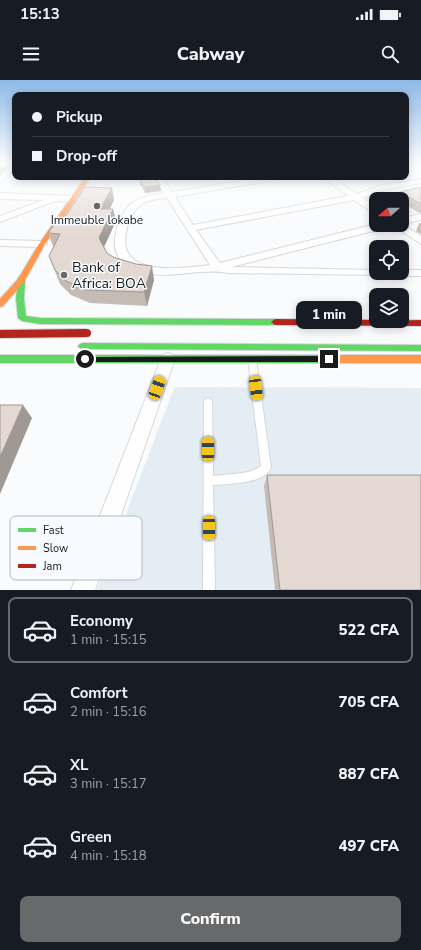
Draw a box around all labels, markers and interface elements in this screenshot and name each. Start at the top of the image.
text: 15:13 [20,4,60,24]
text: Cabway [177,42,244,66]
icon: menu [20,43,42,65]
icon: search [379,43,401,65]
text: Pickup [56,107,102,127]
text: Drop-off [56,146,117,166]
north arrow [369,192,409,232]
map controls [369,192,409,328]
marker: Immeuble lokabe [92,201,102,211]
place label: Immeuble lokabe [51,212,143,228]
button: locate [369,240,409,280]
place label: Bank of Africa: BOA [72,258,146,293]
marker: Bank of Africa: BOA [59,270,69,280]
button: layers [369,288,409,328]
callout: 1 min [296,301,362,329]
text: 1 min [312,306,346,324]
route start [76,350,94,368]
route end [320,350,338,368]
car [147,375,167,401]
car [249,375,263,401]
car [202,437,214,461]
legend [10,516,142,580]
car [203,516,215,540]
text: Fast [43,523,64,538]
text: Slow [43,541,68,556]
text: Jam [42,559,62,574]
text: Economy [70,611,133,631]
icon: car [22,612,58,648]
text: 522 CFA [339,620,399,640]
text: 1 min · 15:15 [70,631,146,649]
text: Comfort [70,683,127,703]
icon: car [22,684,58,720]
text: 705 CFA [339,692,399,712]
text: 2 min · 15:16 [70,703,146,721]
text: XL [70,755,89,775]
icon: car [22,756,58,792]
text: 887 CFA [339,764,399,784]
text: 3 min · 15:17 [70,775,146,793]
text: Green [70,827,112,847]
icon: car [22,828,58,864]
text: 497 CFA [339,836,399,856]
text: 4 min · 15:18 [70,847,146,865]
button: Confirm [20,896,401,942]

